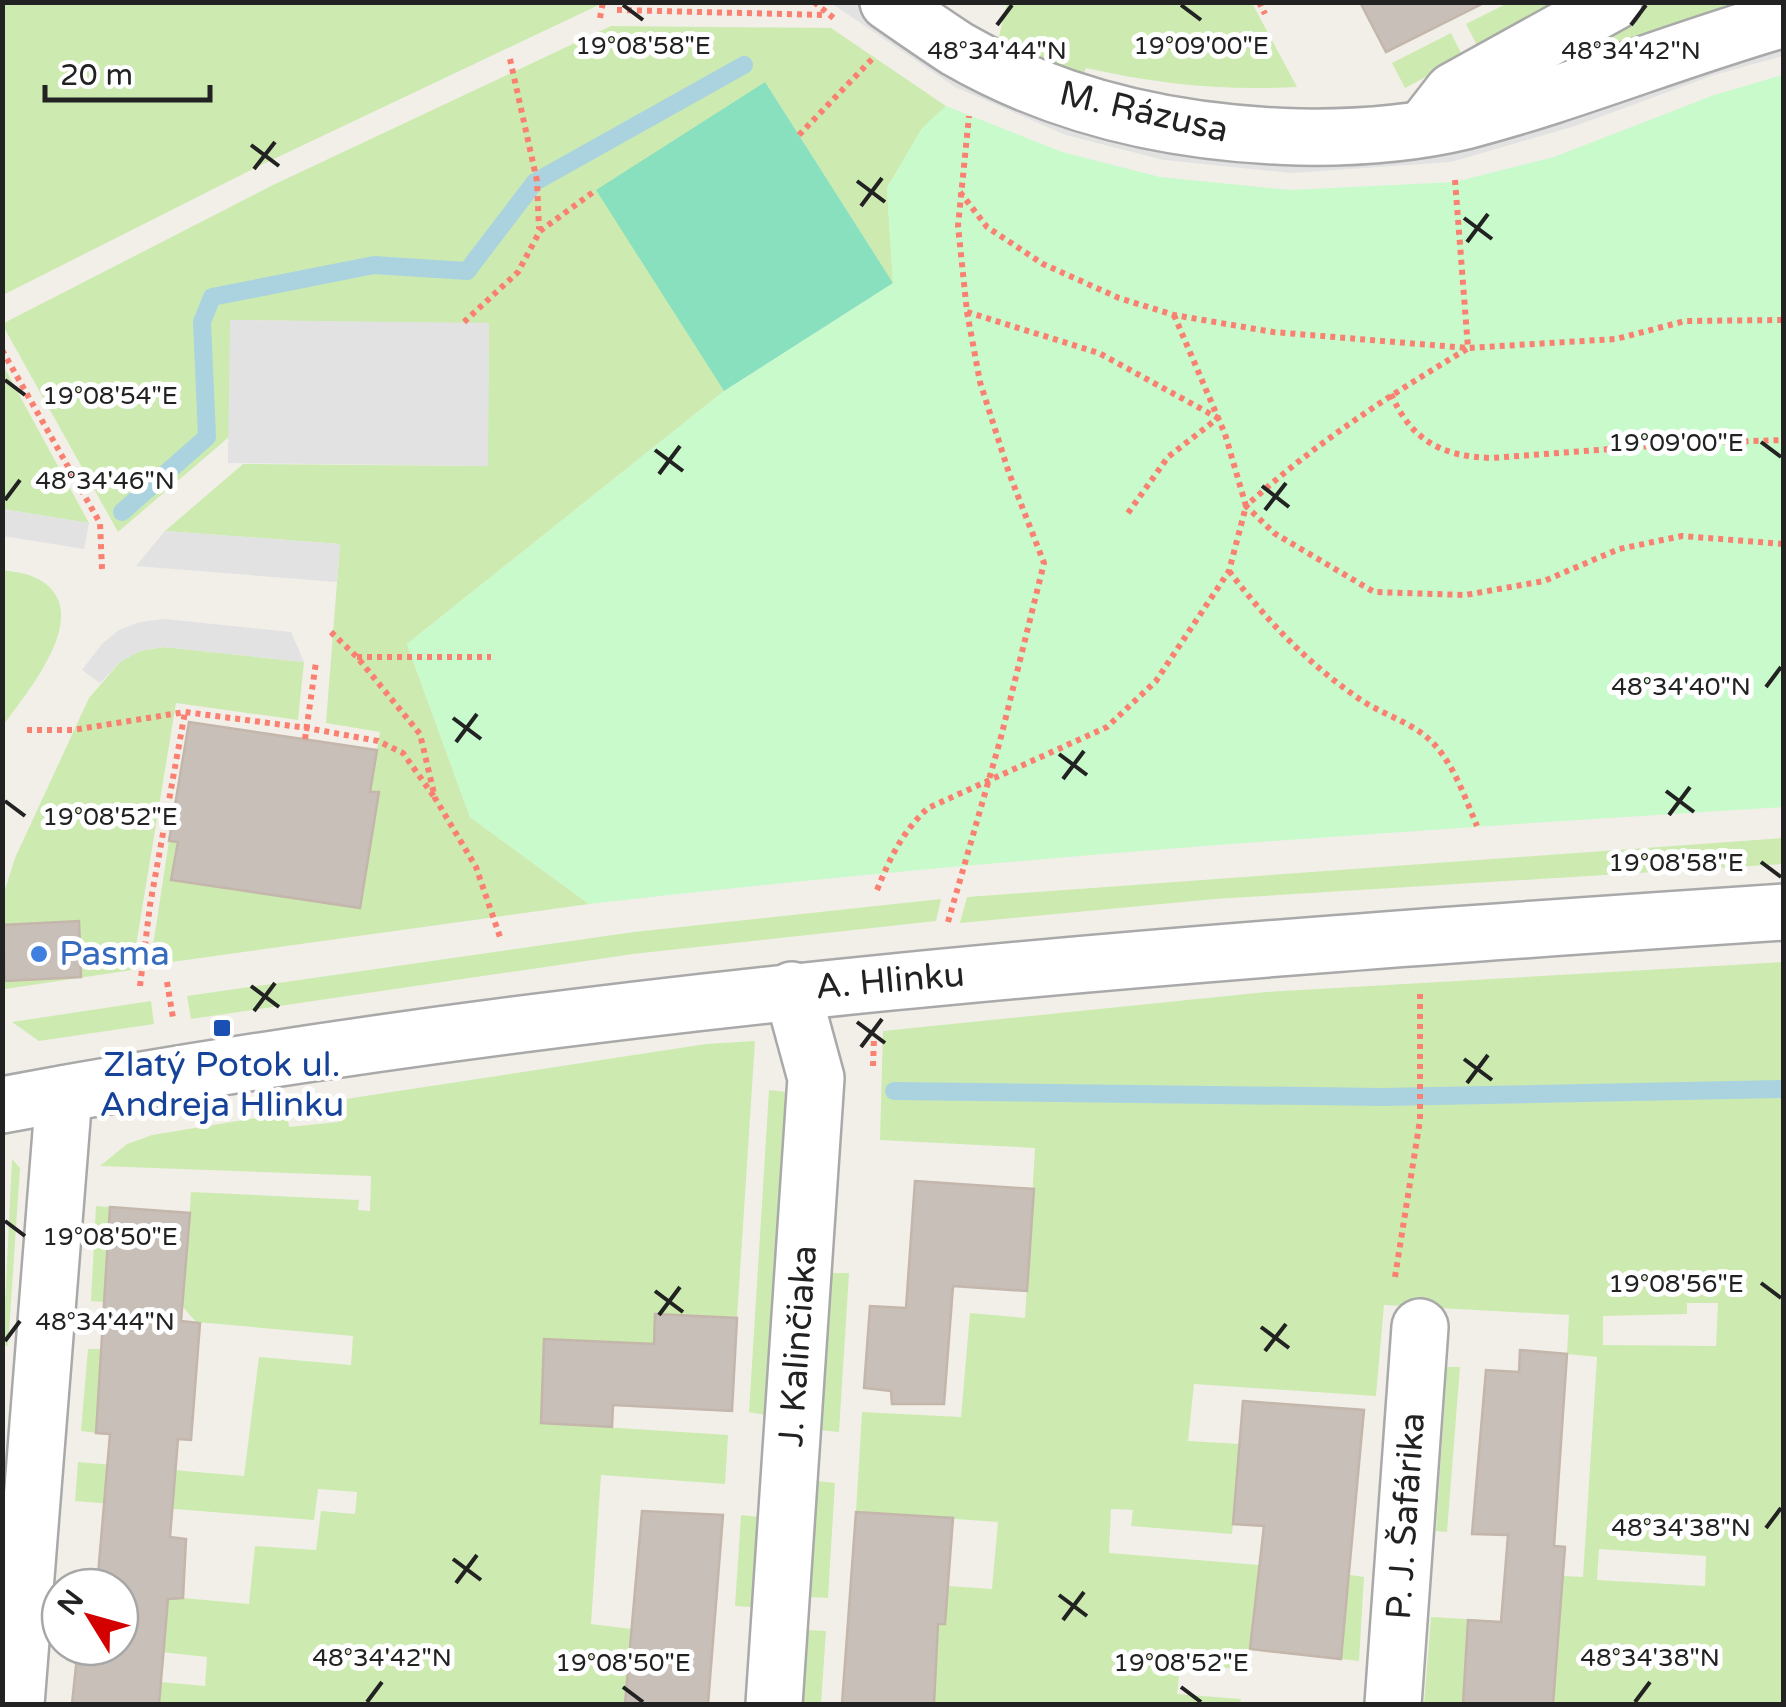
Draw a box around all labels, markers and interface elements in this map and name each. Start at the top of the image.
text: 19°08'58"E [575,31,711,61]
text: 19°09'00"E [1133,31,1269,61]
text: 48°34'44"N [927,36,1067,66]
text: 48°34'42"N [1561,36,1701,66]
scale bar [45,40,210,102]
text: 20 m [60,57,133,94]
street label: M. Rázusa [1056,72,1232,152]
text: 19°08'54"E [42,381,178,411]
text: 19°09'00"E [1608,428,1744,458]
text: 48°34'46"N [35,466,175,496]
text: 48°34'40"N [1611,672,1751,702]
text: 19°08'52"E [42,802,178,832]
text: 19°08'58"E [1608,848,1744,878]
place label: Pasma [59,933,170,975]
marker: Pasma [28,943,50,965]
street label: A. Hlinku [814,954,966,1008]
marker: Zlatý Potok ul. Andreja Hlinku [211,1017,233,1039]
place label: Zlatý Potok ul. Andreja Hlinku [100,1044,344,1126]
text: 19°08'50"E [42,1222,178,1252]
street label: J. Kalinčiaka [770,1244,826,1448]
text: 19°08'56"E [1608,1269,1744,1299]
text: 48°34'44"N [35,1307,175,1337]
street label: P. J. Šafárika [1378,1411,1434,1621]
text: 48°34'38"N [1611,1513,1751,1543]
north arrow [40,1567,140,1667]
text: N [50,1583,91,1622]
text: 48°34'42"N [312,1643,452,1673]
text: 48°34'38"N [1580,1643,1720,1673]
text: 19°08'50"E [555,1648,691,1678]
text: 19°08'52"E [1113,1648,1249,1678]

